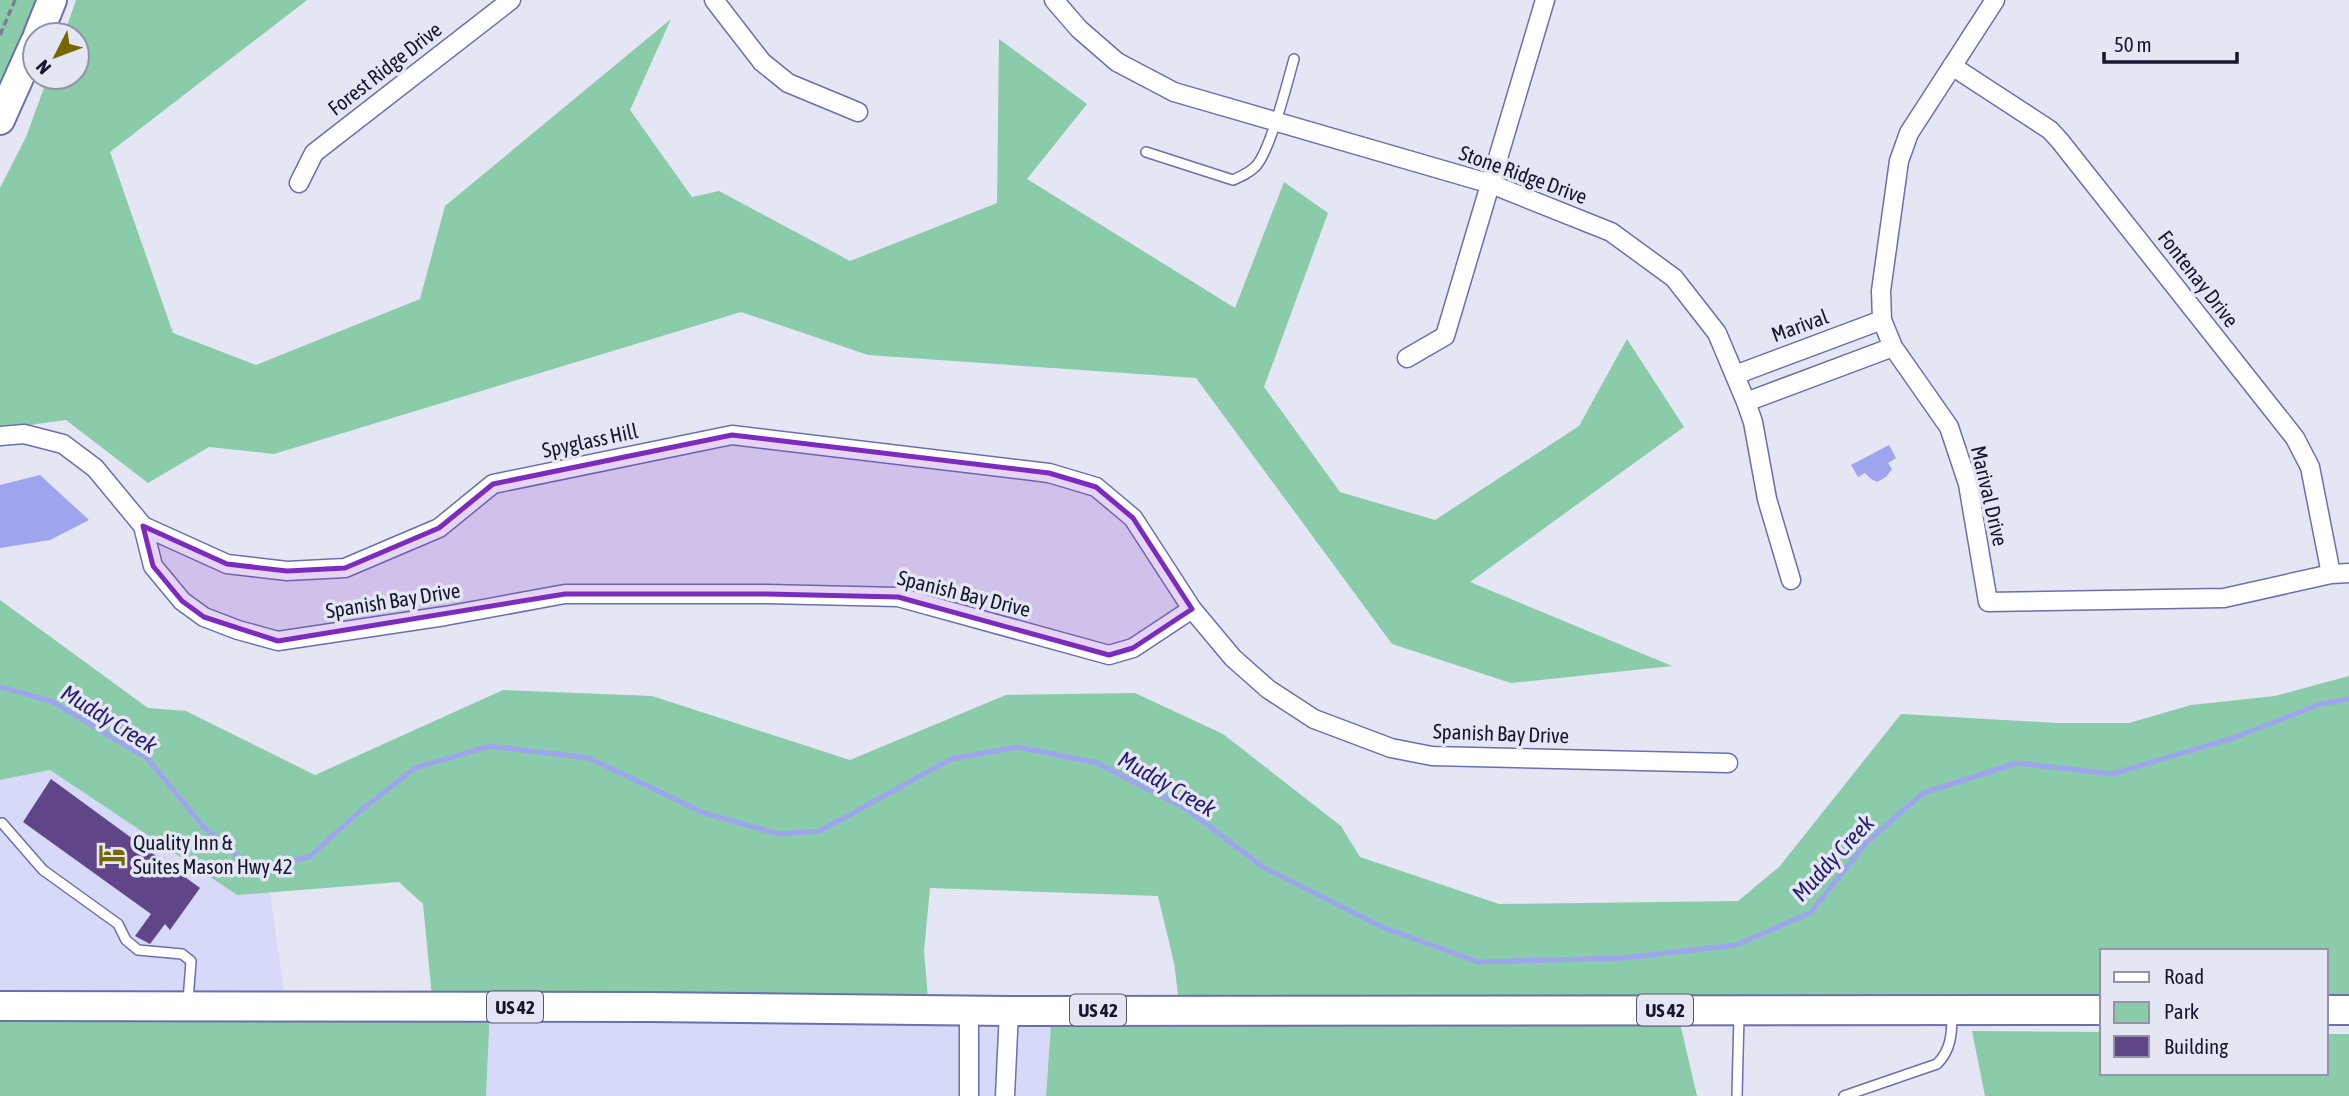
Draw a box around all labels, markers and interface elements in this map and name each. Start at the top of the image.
street label: Forest Ridge Drive [323,17,446,120]
north arrow [21,21,91,91]
scale bar [2104,21,2237,65]
text: 50 m [2114,32,2152,56]
text: N [31,56,55,79]
street label: Stone Ridge Drive [1456,140,1591,208]
street label: Fontenay Drive [2154,225,2244,331]
street label: Marival [1768,304,1832,346]
street label: Spyglass Hill [540,418,640,462]
street label: Marival Drive [1967,443,2013,548]
street label: Spanish Bay Drive [895,565,1033,621]
street label: Spanish Bay Drive [324,578,462,623]
water label: Muddy Creek [56,679,162,759]
street label: Spanish Bay Drive [1433,719,1569,747]
water label: Muddy Creek [1114,746,1221,823]
water label: Muddy Creek [1787,809,1880,906]
place label: Quality Inn & Suites Mason Hwy 42 [133,830,293,878]
hotel icon: Quality Inn & Suites Mason Hwy 42 [97,840,127,870]
legend [2100,949,2328,1075]
text: Road [2164,964,2204,988]
road number: US 42 [487,992,543,1023]
road number: US 42 [1070,994,1126,1026]
road number: US 42 [1637,994,1693,1026]
text: Park [2164,999,2199,1023]
text: Building [2164,1034,2228,1058]

